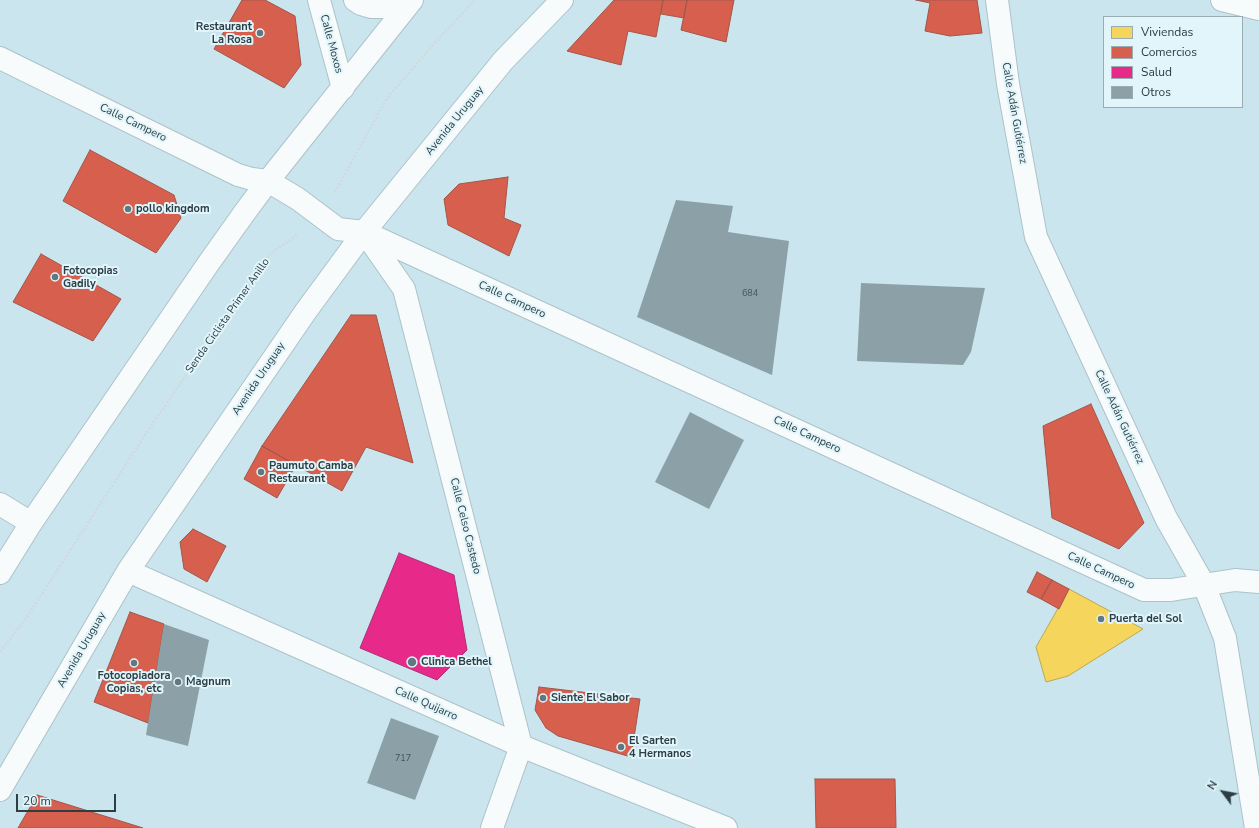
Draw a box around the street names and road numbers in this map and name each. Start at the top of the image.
street label: Calle Moxos [317,13,345,75]
street label: Calle Adán Gutiérrez [999,61,1029,165]
street label: Avenida Uruguay [423,84,487,158]
street label: Calle Campero [97,101,169,145]
street label: Senda Ciclista Primer Anillo [183,256,273,376]
street label: Calle Campero [476,279,548,321]
street label: Avenida Uruguay [230,340,288,418]
street label: Calle Adán Gutiérrez [1091,368,1147,466]
street label: Calle Campero [771,414,843,456]
street label: Calle Celso Castedo [447,476,483,576]
street label: Calle Campero [1065,550,1137,592]
street label: Avenida Uruguay [55,610,109,690]
street label: Calle Quijarro [392,684,460,724]

